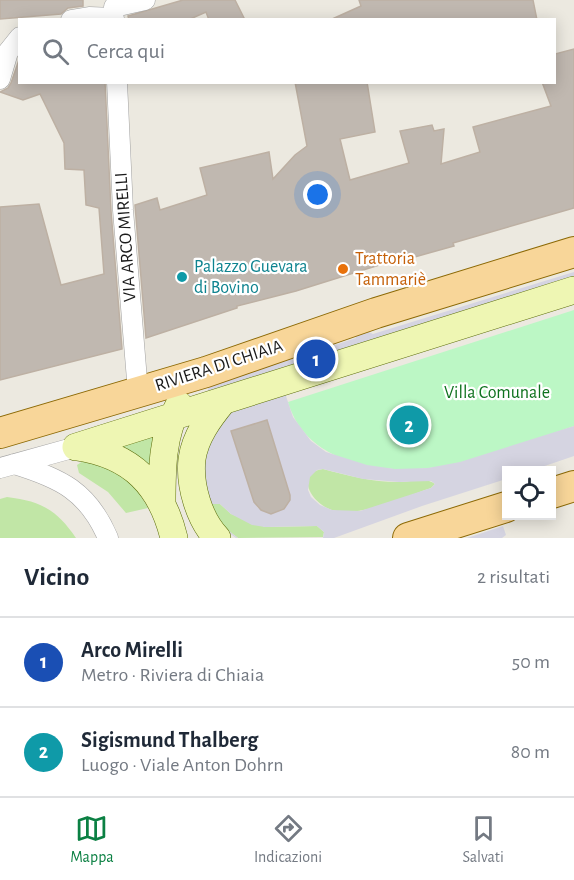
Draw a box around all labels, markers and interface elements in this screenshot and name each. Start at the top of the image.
search box [18,18,556,84]
icon: search [39,35,72,68]
text: Cerca qui [87,40,165,62]
street label: VIA ARCO MIRELLI [112,172,140,302]
your location [303,180,332,209]
place label: Trattoria Tammariè [355,250,426,289]
place label: Palazzo Guevara di Bovino [194,258,308,297]
marker: Trattoria Tammariè [336,262,350,276]
marker: Palazzo Guevara di Bovino [175,270,189,284]
pin: 1 [296,336,336,382]
street label: RIVIERA DI CHIAIA [153,337,286,395]
park label: Villa Comunale [444,384,550,402]
pin: 2 [390,402,428,448]
map controls [502,466,556,520]
button: locate [502,466,556,520]
text: Vicino [24,564,89,590]
text: 2 risultati [477,567,550,587]
text: Arco Mirelli [81,639,183,661]
text: 1 [40,652,47,672]
text: 50 m [512,652,550,672]
text: Metro · Riviera di Chiaia [81,665,264,685]
text: Sigismund Thalberg [81,729,258,751]
text: 2 [39,742,48,762]
text: 80 m [511,742,550,762]
text: Luogo · Viale Anton Dohrn [81,755,284,775]
tab: Mappa [70,812,114,867]
tab: Indicazioni [254,812,322,867]
tab: Salvati [462,812,504,867]

